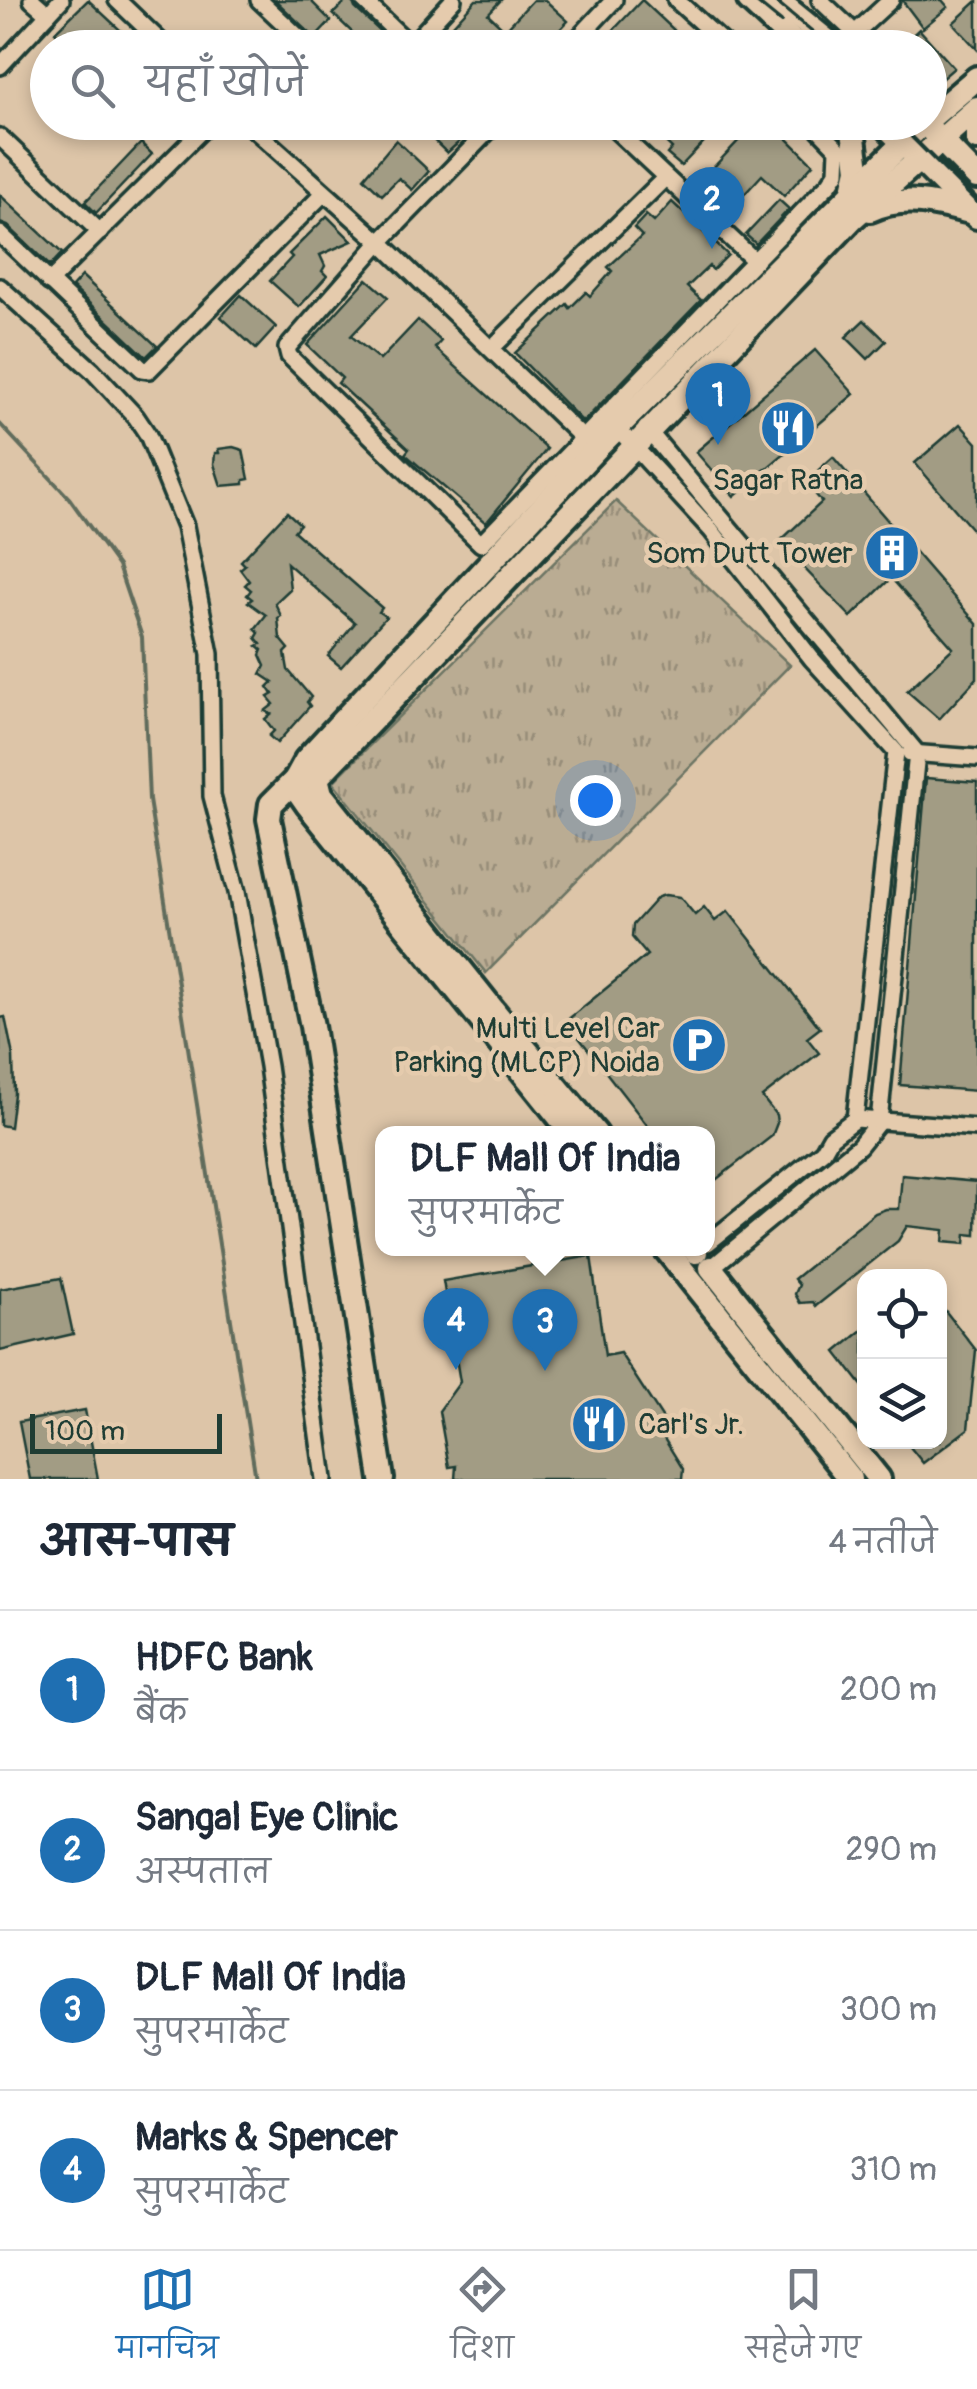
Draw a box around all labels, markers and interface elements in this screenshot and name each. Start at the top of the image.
search box [30,30,947,140]
icon: search [65,58,120,113]
text: यहाँ खोजें [145,59,307,107]
pin: 2 [680,166,744,249]
pin: 1 [686,362,750,445]
restaurant icon: Sagar Ratna [758,398,818,458]
place label: Sagar Ratna [712,462,864,499]
building icon: Som Dutt Tower [862,523,922,583]
place label: Som Dutt Tower [646,535,853,572]
your location [570,775,621,826]
place label: Multi Level Car Parking (MLCP) Noida [393,1010,660,1081]
parking icon: Multi Level Car Parking (MLCP) Noida [669,1015,729,1075]
popup [375,1126,715,1256]
text: DLF Mall Of India [410,1135,680,1183]
text: सुपरमार्केट [410,1194,563,1234]
map controls [857,1269,947,1449]
button: locate [857,1269,947,1359]
pin: 4 [424,1288,488,1370]
pin: 3 [512,1288,578,1371]
button: layers [857,1359,947,1449]
restaurant icon: Carl's Jr. [569,1394,629,1454]
place label: Carl's Jr. [638,1406,744,1443]
scale bar [30,1409,222,1454]
text: 100 m [45,1414,125,1449]
text: आस-पास [40,1516,233,1568]
text: 4 नतीजे [829,1523,937,1563]
text: HDFC Bank [135,1634,313,1682]
text: 1 [66,1670,79,1710]
text: 200 m [840,1670,937,1710]
text: बैंक [135,1693,187,1733]
text: Sangal Eye Clinic [135,1794,398,1842]
text: 2 [64,1830,81,1870]
text: 290 m [845,1830,937,1870]
text: अस्पताल [135,1853,271,1893]
text: DLF Mall Of India [135,1954,406,2002]
text: 3 [64,1990,81,2030]
text: 300 m [840,1990,937,2030]
text: सुपरमार्केट [135,2013,288,2053]
text: Marks & Spencer [135,2114,398,2162]
text: 4 [63,2150,82,2190]
text: 310 m [849,2150,937,2190]
text: सुपरमार्केट [135,2173,288,2213]
tab: मानचित्र [116,2262,219,2379]
tab: दिशा [450,2262,514,2379]
tab: सहेजे गए [746,2262,861,2379]

